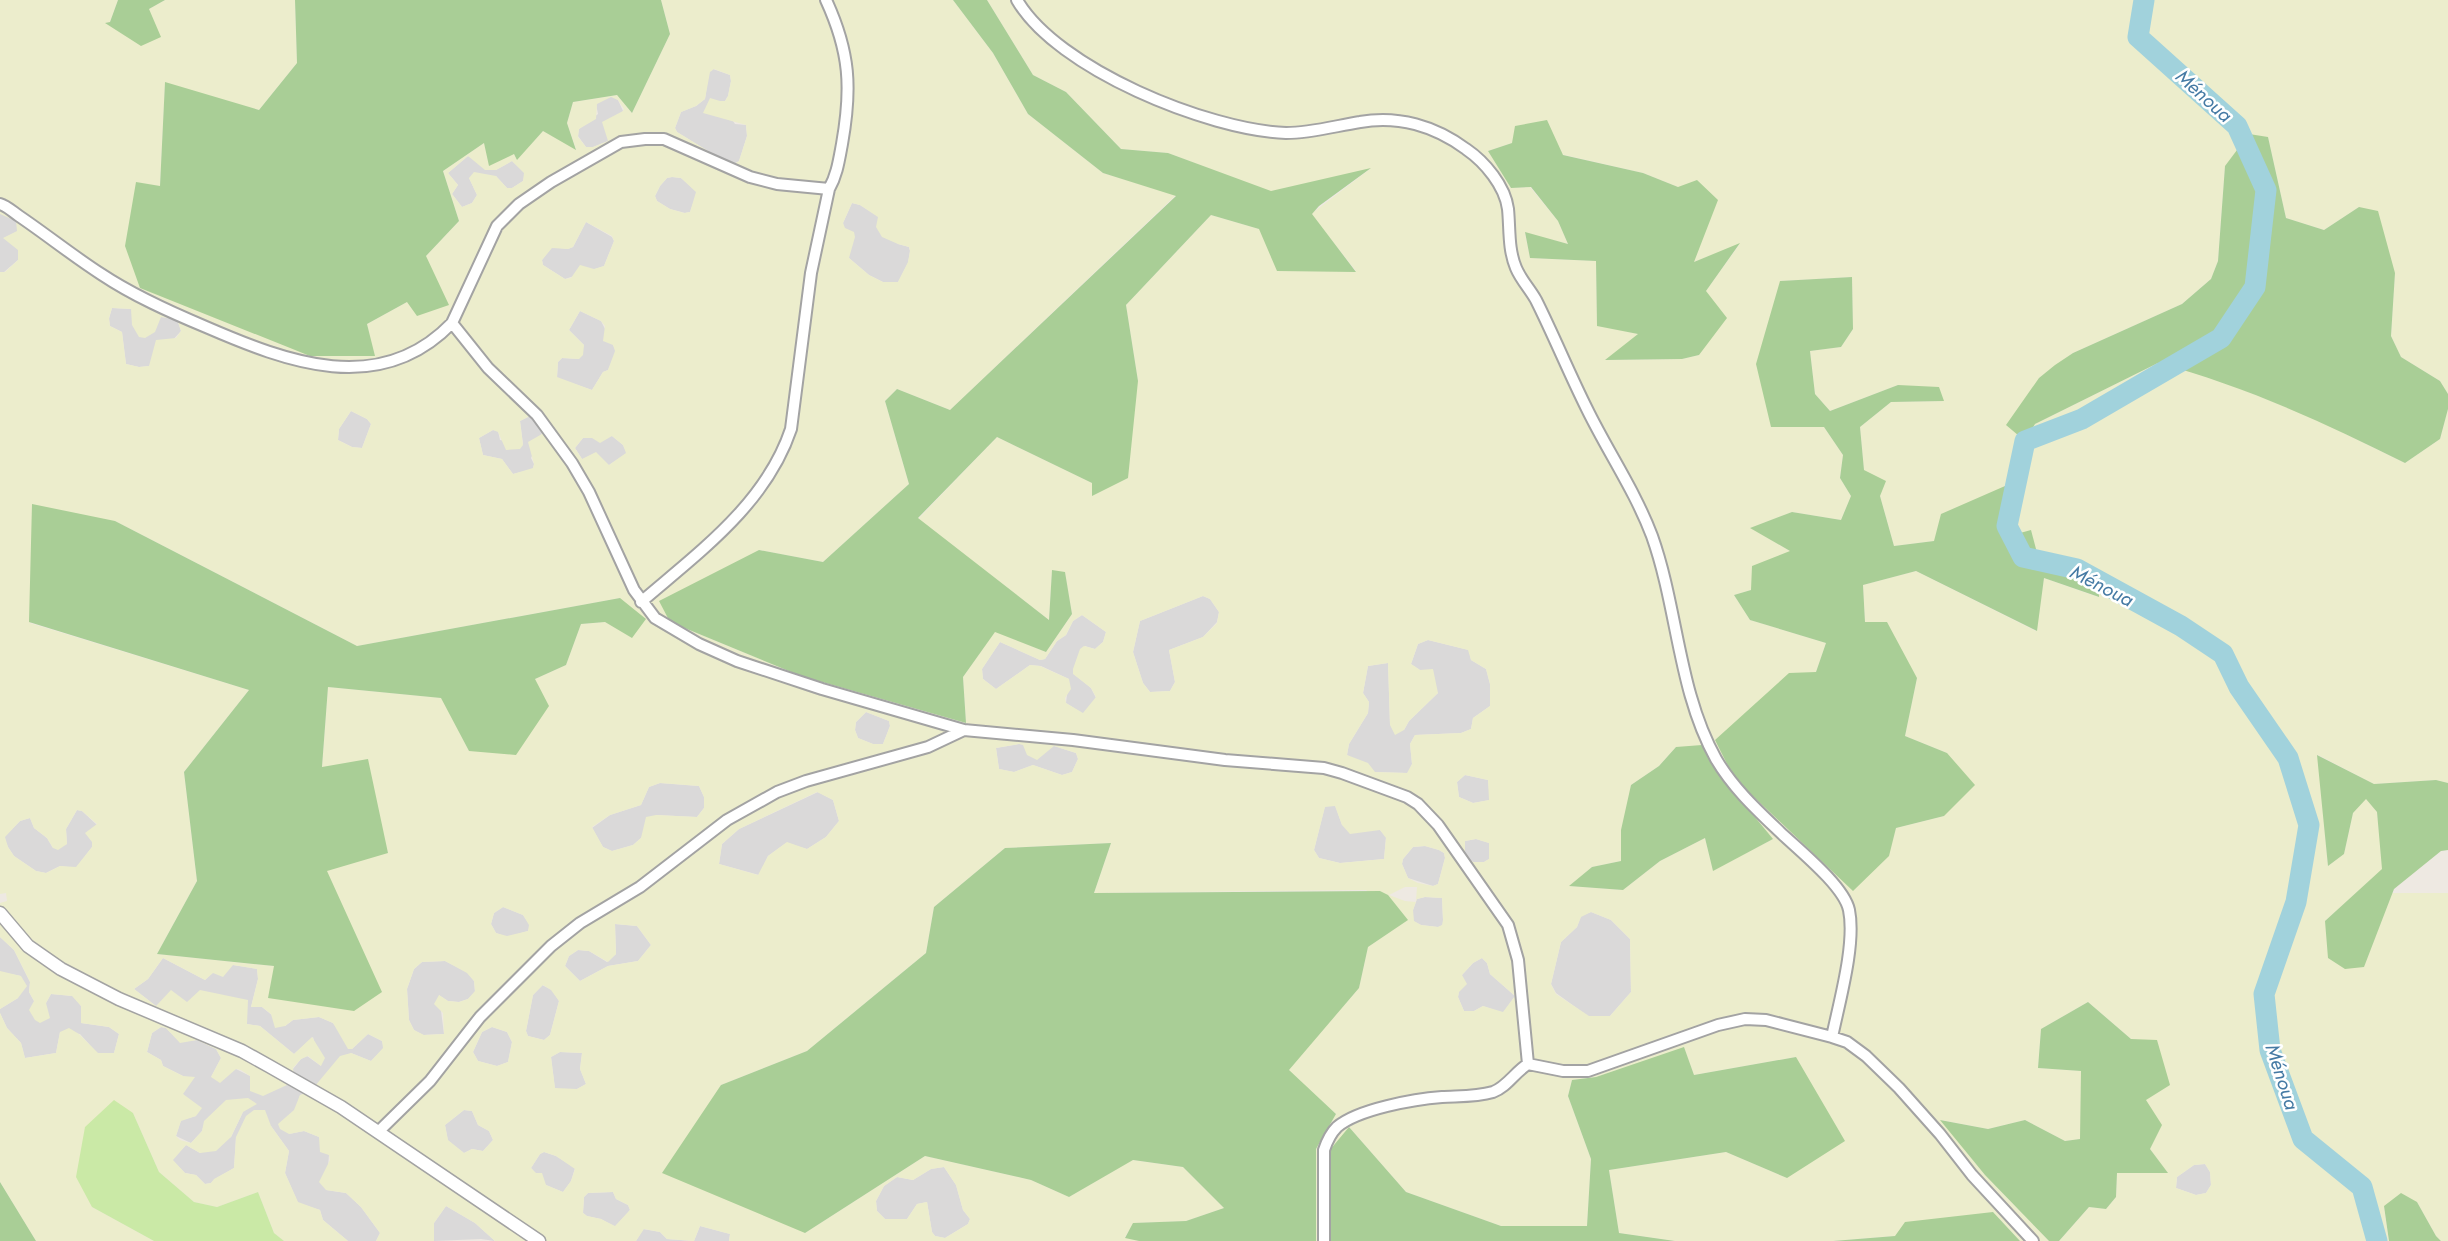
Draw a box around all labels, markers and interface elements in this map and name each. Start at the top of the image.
water label: Ménoua [2169,63,2239,129]
water label: Ménoua [2065,558,2139,614]
water label: Ménoua [2258,1040,2306,1114]

